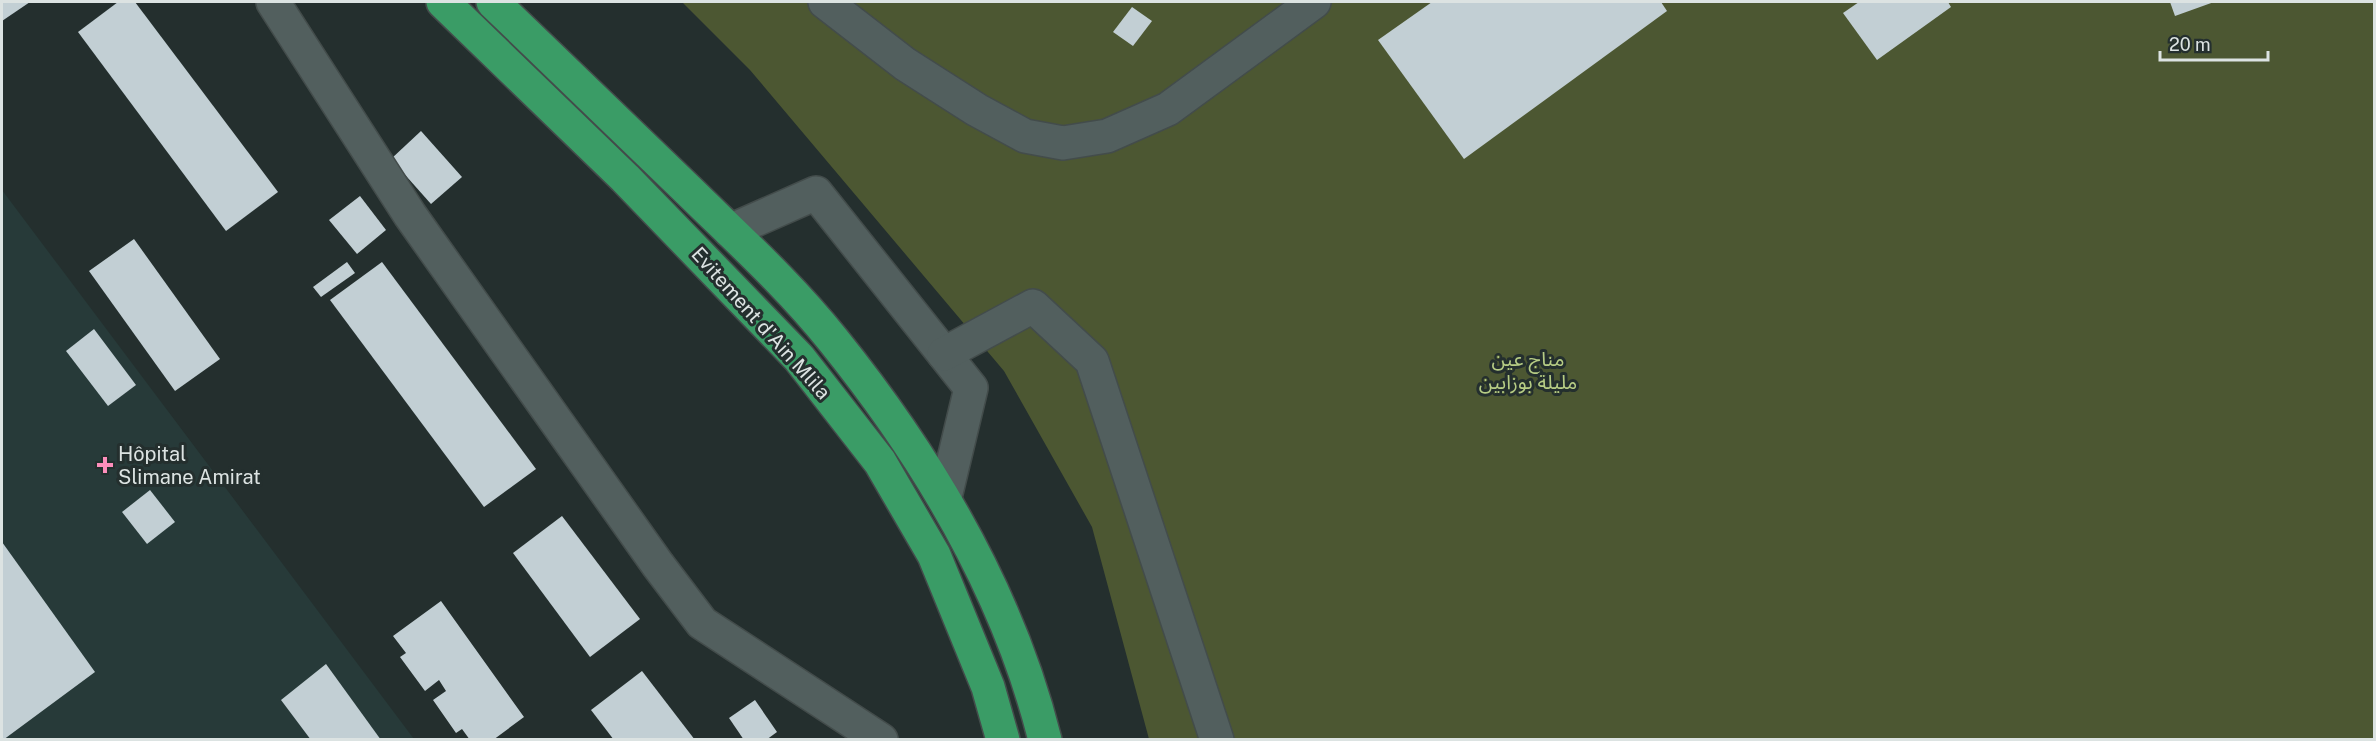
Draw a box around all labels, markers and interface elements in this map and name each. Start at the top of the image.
scale bar [2160,24,2268,62]
text: 20 m [2169,34,2211,55]
street label: Evitement d'Ain Mlila [686,242,836,404]
park label: مناج عين مليلة بوزابين [1479,347,1577,394]
place label: Hôpital Slimane Amirat [118,442,261,489]
marker: Hôpital Slimane Amirat [96,456,114,474]

